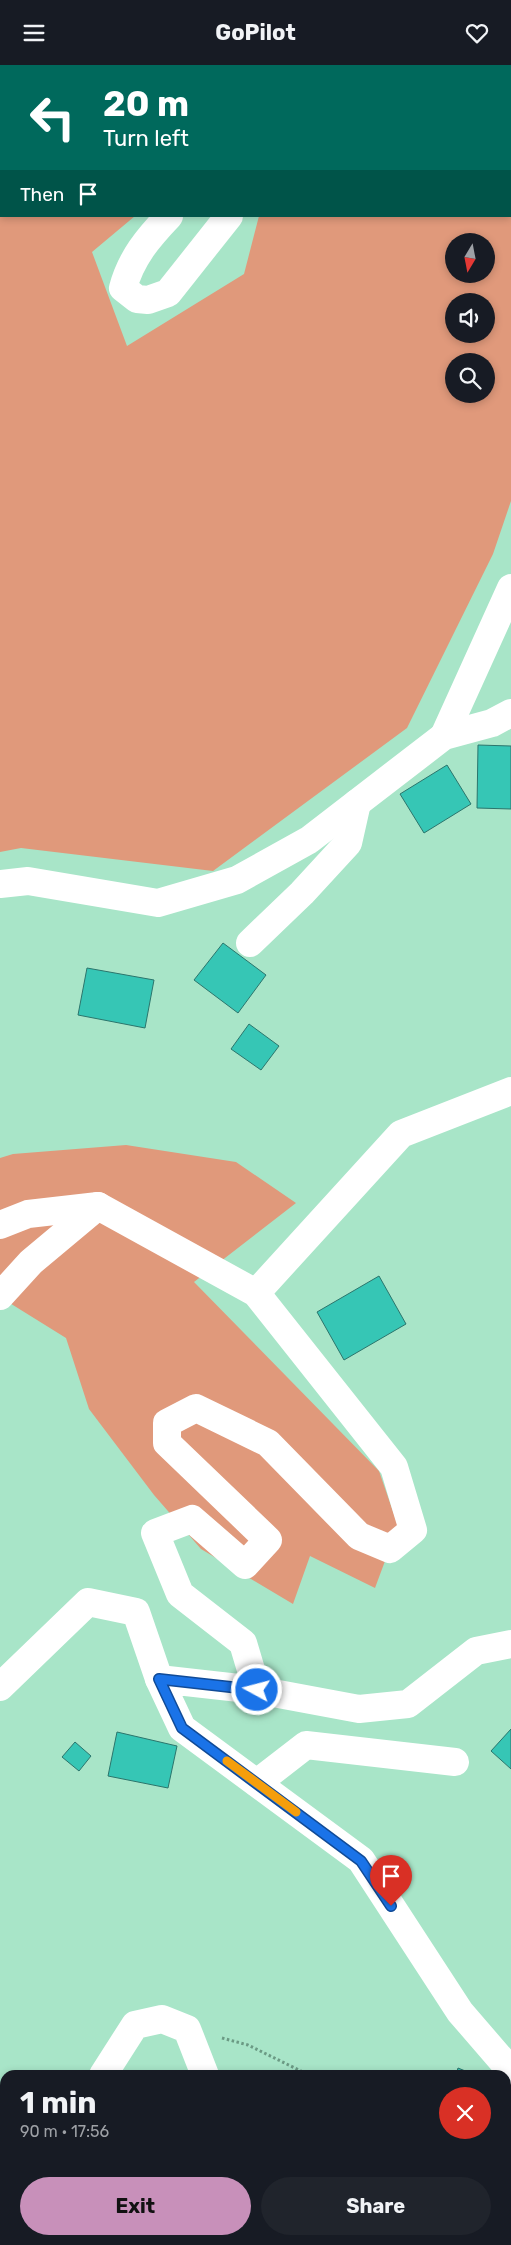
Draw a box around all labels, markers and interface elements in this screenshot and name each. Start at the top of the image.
icon: menu [20,19,48,47]
text: GoPilot [215,19,296,46]
icon: heart [463,19,491,47]
text: 20 m [103,83,189,125]
icon: left [20,85,85,150]
text: Turn left [103,125,189,152]
icon: arrive [74,180,102,208]
text: Then [20,183,64,206]
north arrow [445,233,495,283]
map controls [445,233,495,403]
button: sound [445,293,495,343]
button: search [445,353,495,403]
position arrow [230,1663,282,1715]
pin [370,1855,412,1906]
icon: arrive [377,1862,405,1890]
text: 1 min [20,2085,97,2121]
button: close [439,2087,491,2139]
text: 90 m · 17:56 [20,2122,109,2141]
button: Exit [20,2177,251,2235]
button: Share [261,2177,491,2235]

